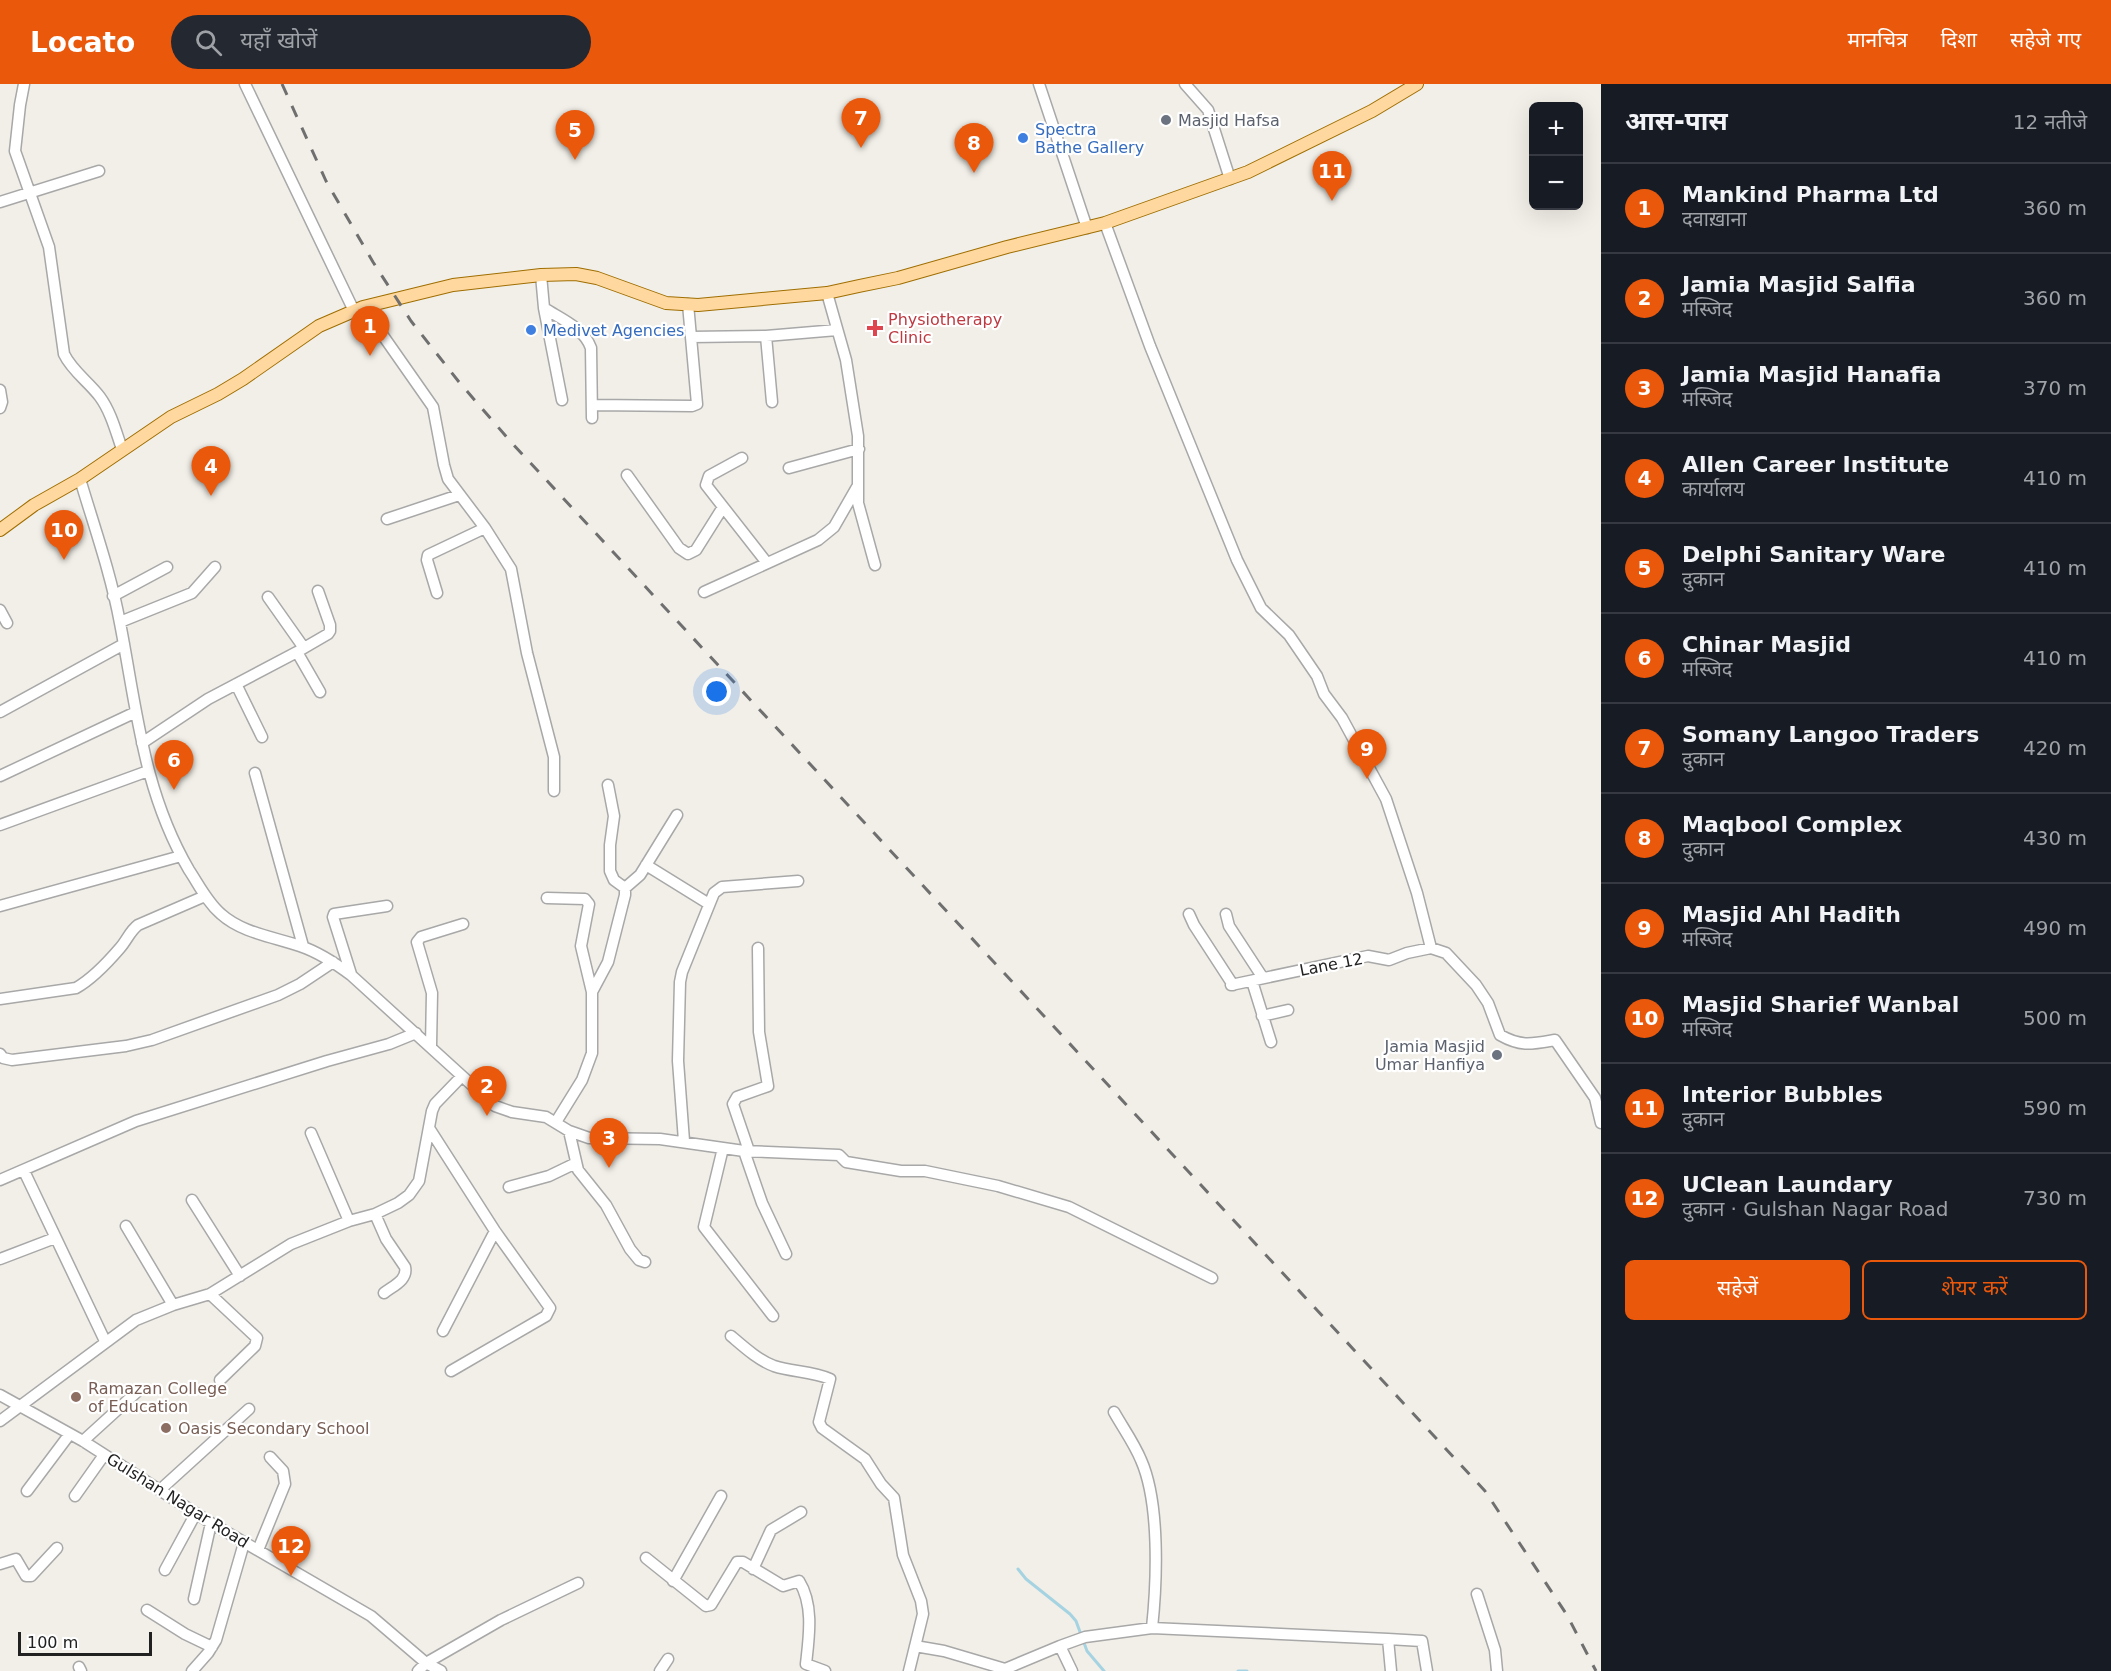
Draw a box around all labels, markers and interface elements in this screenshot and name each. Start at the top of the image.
search box [171,15,591,69]
text: Locato [30,26,135,59]
icon: search [192,26,225,59]
text: यहाँ खोजें [240,28,317,53]
text: मानचित्र [1848,28,1908,52]
text: दिशा [1941,28,1977,52]
text: सहेजे गए [2010,28,2081,52]
pin: 7 [842,98,880,148]
map controls [1529,102,1583,210]
button: + [1529,102,1583,156]
text: आस-पास [1625,106,1728,136]
pin: 5 [556,110,594,160]
text: 12 नतीजे [2013,110,2087,134]
place label: Masjid Hafsa [1178,111,1280,130]
marker: Masjid Hafsa [1159,113,1173,127]
place label: Spectra Bathe Gallery [1035,120,1144,157]
pin: 8 [954,124,994,173]
marker: Spectra Bathe Gallery [1016,131,1030,145]
pin: 11 [1312,152,1352,201]
button: − [1529,156,1583,210]
text: Mankind Pharma Ltd [1682,182,1939,207]
text: 1 [1638,196,1651,220]
text: 360 m [2023,196,2087,220]
text: दवाख़ाना [1682,207,1747,231]
text: Jamia Masjid Salfia [1682,272,1916,297]
text: 2 [1638,286,1651,310]
text: 360 m [2023,286,2087,310]
text: मस्जिद [1682,297,1732,321]
pin: 1 [350,306,389,356]
place label: Physiotherapy Clinic [888,310,1002,347]
marker: Physiotherapy Clinic [866,319,884,337]
place label: Medivet Agencies [543,321,684,340]
marker: Medivet Agencies [524,323,538,337]
text: Jamia Masjid Hanafia [1682,362,1941,387]
text: 3 [1638,376,1651,400]
text: 370 m [2023,376,2087,400]
text: मस्जिद [1682,387,1732,411]
pin: 4 [192,446,230,496]
text: Allen Career Institute [1682,452,1949,477]
text: 4 [1638,466,1651,490]
text: 410 m [2023,466,2087,490]
text: कार्यालय [1682,477,1744,501]
pin: 10 [44,510,84,560]
text: Delphi Sanitary Ware [1682,542,1946,567]
text: 5 [1638,556,1651,580]
text: 410 m [2023,556,2087,580]
text: दुकान [1682,567,1724,591]
text: Chinar Masjid [1682,632,1851,657]
text: 6 [1638,646,1651,670]
text: 410 m [2023,646,2087,670]
text: मस्जिद [1682,657,1732,681]
your location [702,677,731,706]
text: Somany Langoo Traders [1682,722,1979,747]
pin: 9 [1348,730,1386,779]
text: 7 [1638,736,1651,760]
text: 420 m [2023,736,2087,760]
pin: 6 [154,740,194,790]
text: दुकान [1682,747,1724,771]
text: Maqbool Complex [1682,812,1902,837]
text: 8 [1638,826,1651,850]
text: 430 m [2023,826,2087,850]
text: दुकान [1682,837,1724,861]
text: Masjid Ahl Hadith [1682,902,1901,927]
text: 9 [1638,916,1651,940]
text: 490 m [2023,916,2087,940]
text: मस्जिद [1682,927,1732,951]
street label: Lane 12 [1298,949,1364,980]
text: Masjid Sharief Wanbal [1682,992,1959,1017]
text: 10 [1631,1006,1658,1030]
text: 500 m [2023,1006,2087,1030]
text: मस्जिद [1682,1017,1732,1041]
place label: Jamia Masjid Umar Hanfiya [1375,1037,1485,1074]
marker: Jamia Masjid Umar Hanfiya [1490,1048,1504,1062]
pin: 2 [468,1066,506,1116]
text: Interior Bubbles [1682,1082,1883,1107]
text: 11 [1631,1096,1658,1120]
text: 590 m [2023,1096,2087,1120]
text: दुकान [1682,1107,1724,1131]
pin: 3 [590,1118,628,1168]
text: UClean Laundary [1682,1172,1893,1197]
text: 12 [1631,1186,1658,1210]
text: 730 m [2023,1186,2087,1210]
text: दुकान · Gulshan Nagar Road [1682,1197,1948,1221]
button: सहेजें [1625,1260,1850,1320]
button: शेयर करें [1862,1260,2087,1320]
place label: Ramazan College of Education [88,1379,227,1416]
marker: Ramazan College of Education [69,1390,83,1404]
place label: Oasis Secondary School [178,1419,370,1438]
marker: Oasis Secondary School [159,1421,173,1435]
street label: Gulshan Nagar Road [103,1449,252,1552]
pin: 12 [272,1526,310,1576]
scale bar [18,1629,152,1656]
text: 100 m [27,1633,78,1652]

